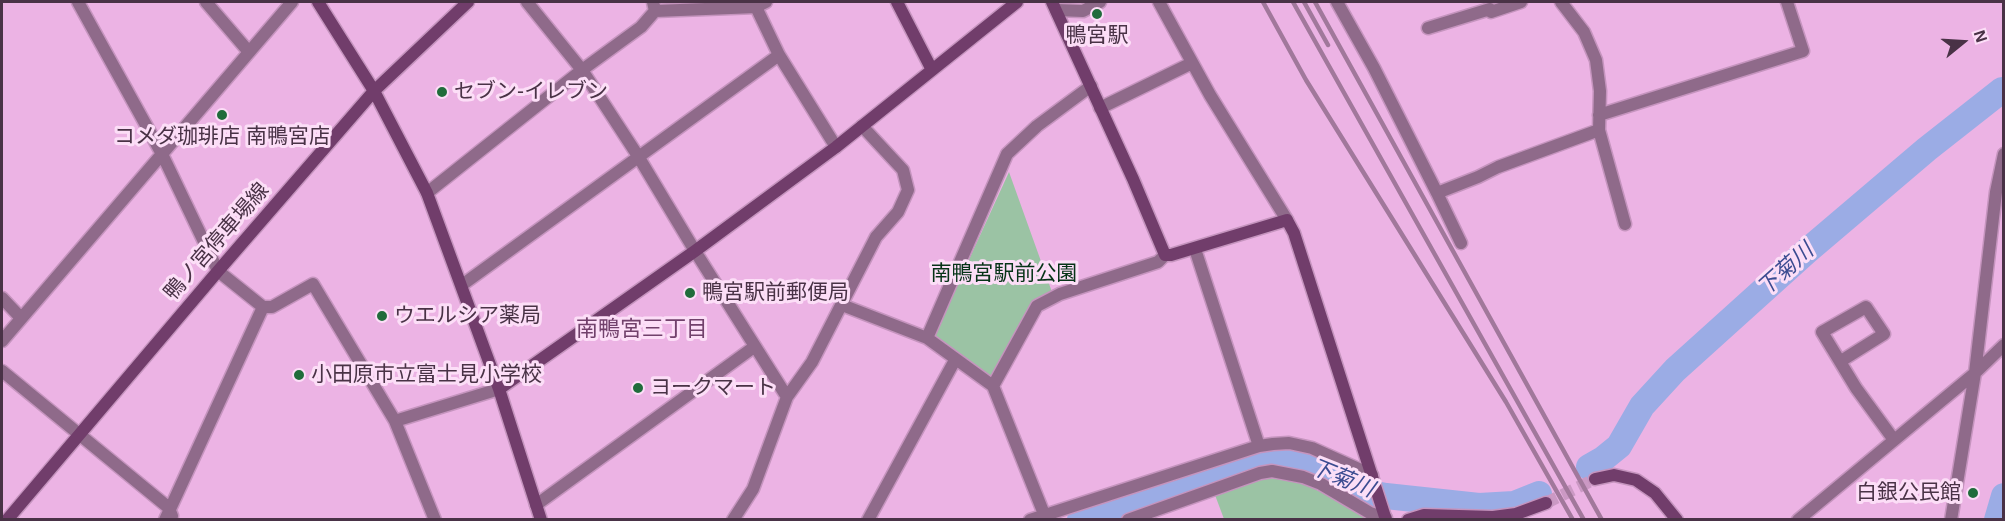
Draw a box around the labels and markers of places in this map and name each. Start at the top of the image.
marker: 鴨宮駅 [1090,7,1104,21]
place label: 鴨宮駅 [1066,23,1128,49]
place label: セブン-イレブン [454,79,608,105]
marker: セブン-イレブン [435,85,449,99]
marker: コメダ珈琲店 南鴨宮店 [215,108,229,122]
place label: コメダ珈琲店 南鴨宮店 [114,124,330,150]
place label: 鴨宮駅前郵便局 [702,280,849,306]
marker: 鴨宮駅前郵便局 [683,286,697,300]
place label: ウエルシア薬局 [394,303,541,329]
marker: ウエルシア薬局 [375,309,389,323]
place label: 小田原市立富士見小学校 [311,362,542,388]
marker: 小田原市立富士見小学校 [292,368,306,382]
place label: ヨークマート [650,375,776,401]
marker: ヨークマート [631,381,645,395]
place label: 白銀公民館 [1856,480,1961,506]
marker: 白銀公民館 [1966,486,1980,500]

